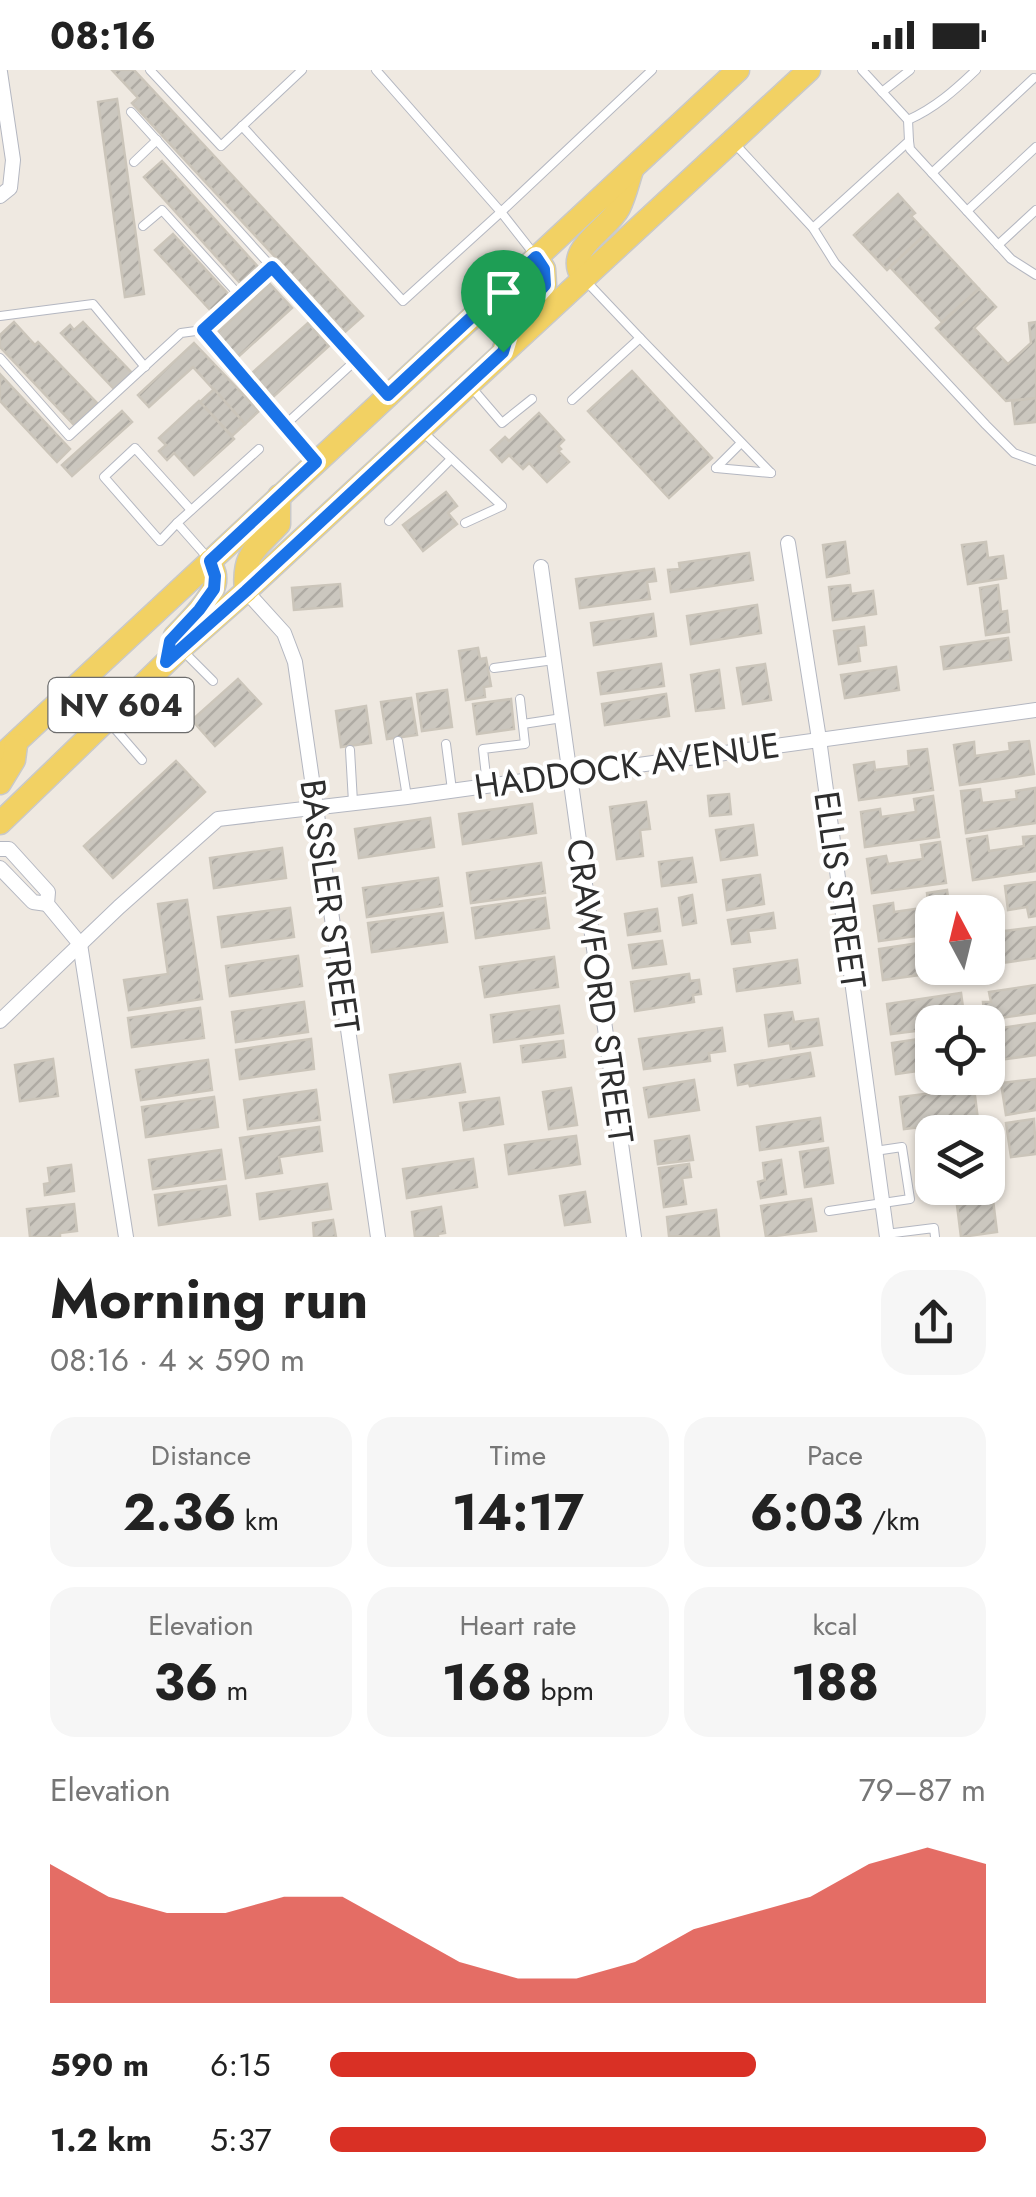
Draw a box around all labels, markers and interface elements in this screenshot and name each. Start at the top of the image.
text: 08:16 [50,8,156,63]
pin [461,250,546,353]
icon: arrive [476,265,531,320]
road number: NV 604 [48,678,194,732]
street label: HADDOCK AVENUE [471,720,783,812]
street label: BASSLER STREET [287,776,373,1036]
street label: ELLIS STREET [801,788,879,992]
street label: CRAWFORD STREET [554,836,646,1146]
north arrow [915,895,1005,985]
map controls [915,895,1005,1205]
button: locate [915,1005,1005,1095]
button: layers [915,1115,1005,1205]
text: Morning run [50,1259,368,1339]
button: share [881,1270,986,1375]
text: 08:16 · 4 × 590 m [50,1337,305,1383]
text: Distance [151,1435,251,1476]
text: Time [490,1435,546,1476]
text: Pace [807,1435,863,1476]
text: 2.36 [123,1476,236,1549]
text: 14:17 [452,1476,584,1549]
text: 6:03 [750,1476,863,1549]
text: km [236,1500,279,1541]
text: /km [863,1500,920,1541]
text: Elevation [148,1605,254,1646]
text: Heart rate [460,1605,576,1646]
text: kcal [812,1605,858,1646]
text: 36 [154,1646,218,1719]
text: 168 [442,1646,532,1719]
text: 188 [791,1646,879,1719]
text: m [218,1670,248,1711]
text: bpm [532,1670,594,1711]
text: Elevation [50,1767,171,1813]
text: 79–87 m [859,1767,986,1813]
text: 590 m [50,2042,149,2088]
text: 6:15 [210,2042,270,2088]
text: 1.2 km [50,2117,152,2163]
text: 5:37 [210,2117,271,2163]

